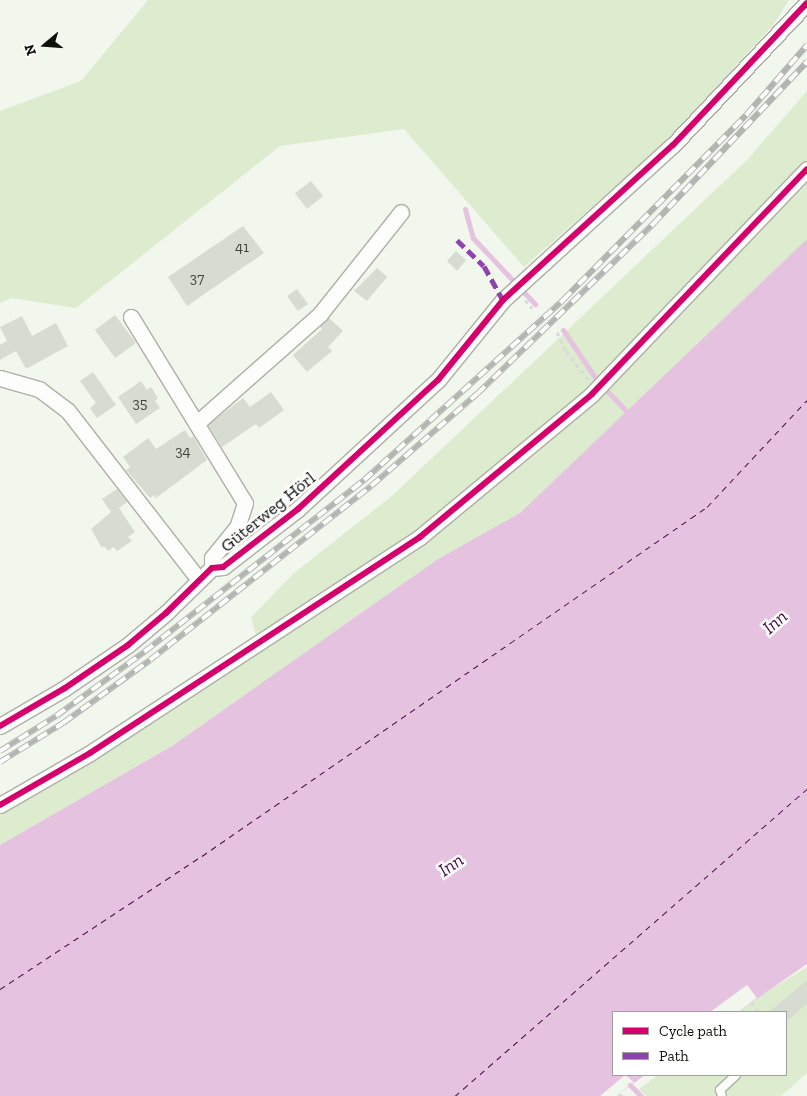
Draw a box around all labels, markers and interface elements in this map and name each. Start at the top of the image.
north arrow [20,20,70,70]
text: N [21,42,40,57]
house number: 41 [235,239,249,257]
house number: 37 [190,270,204,288]
house number: 35 [132,395,148,413]
house number: 34 [175,443,191,461]
street label: Güterweg Hörl [216,467,320,557]
water label: Inn [758,605,792,639]
water label: Inn [434,848,468,882]
legend [612,1011,787,1076]
text: Cycle path [659,1022,727,1040]
text: Path [659,1047,689,1065]

